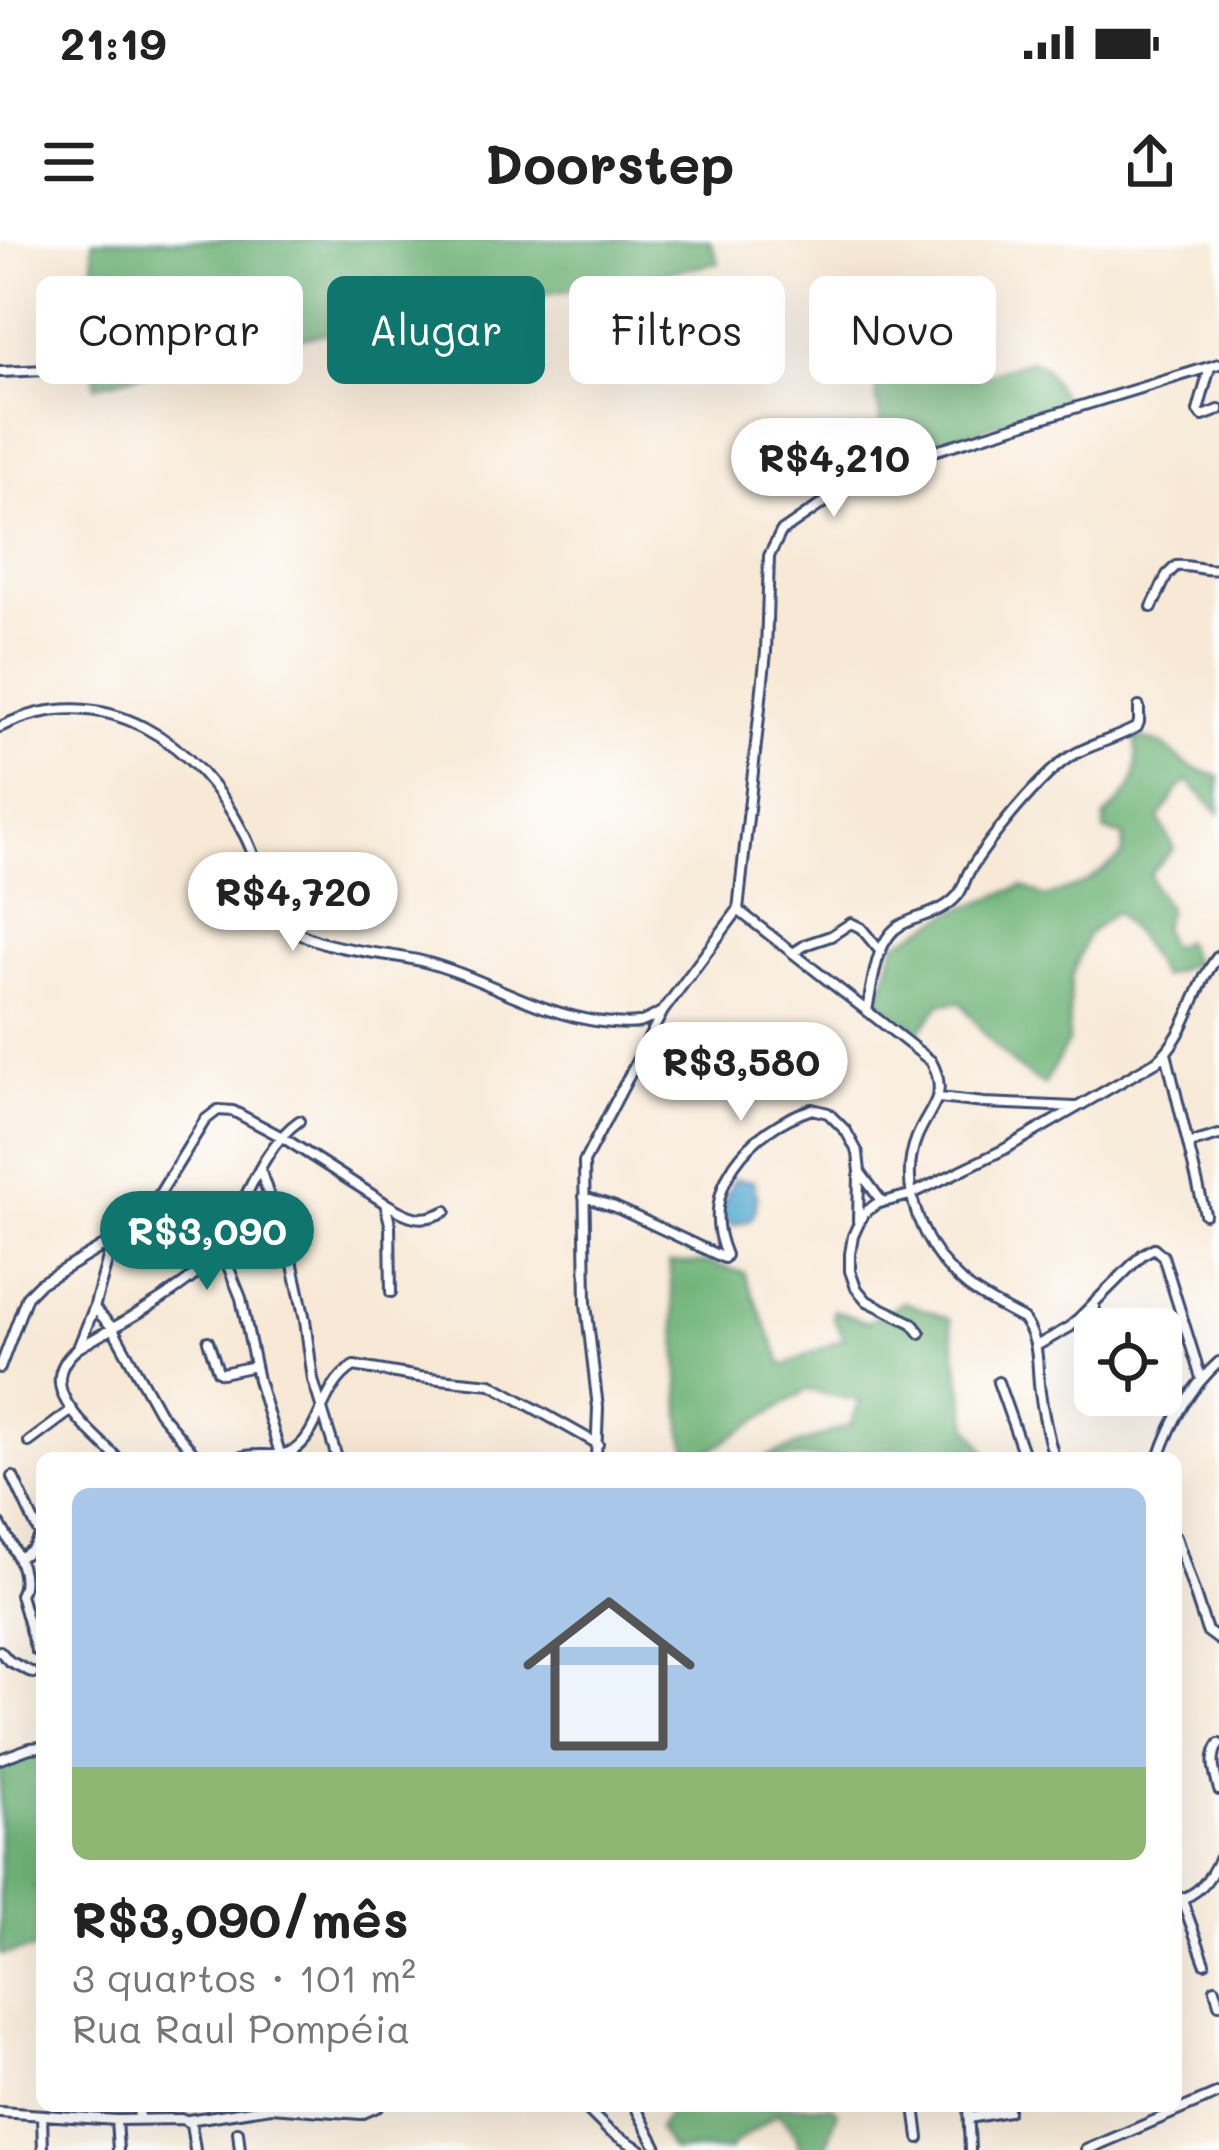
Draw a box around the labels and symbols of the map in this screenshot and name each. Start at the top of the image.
pin: R$4,210 [723,418,945,520]
pin: R$4,720 [182,852,404,954]
pin: R$3,580 [630,1022,852,1124]
pin: R$3,090 [96,1191,318,1293]

